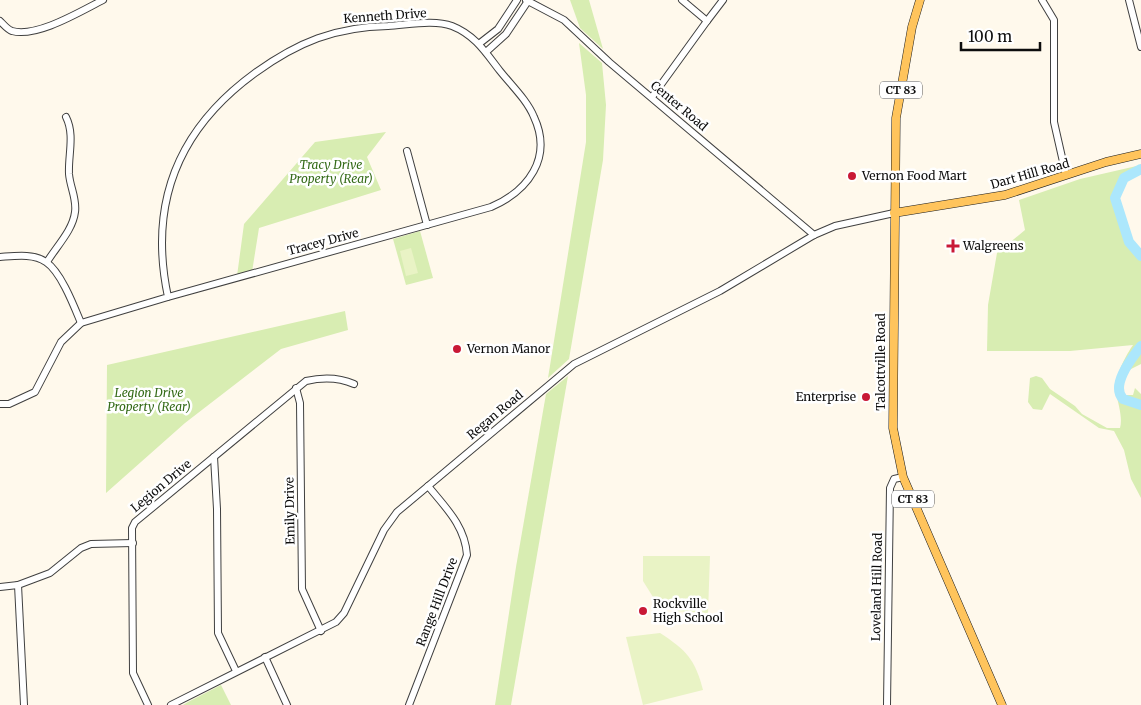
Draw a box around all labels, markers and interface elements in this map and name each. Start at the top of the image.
street label: Kenneth Drive [343,5,427,26]
scale bar [961,20,1040,52]
text: 100 m [968,27,1012,46]
street label: Center Road [648,77,711,134]
road number: CT 83 [880,82,922,98]
street label: Dart Hill Road [989,155,1071,192]
park label: Tracy Drive Property (Rear) [289,157,373,186]
place label: Vernon Food Mart [861,168,967,183]
marker: Vernon Food Mart [846,170,858,182]
street label: Tracey Drive [286,225,360,258]
place label: Walgreens [962,238,1024,253]
marker: Walgreens [947,240,959,252]
street label: Talcottville Road [873,313,888,411]
place label: Vernon Manor [466,341,551,356]
marker: Vernon Manor [451,343,463,355]
park label: Legion Drive Property (Rear) [107,385,191,414]
street label: Regan Road [464,387,526,442]
place label: Enterprise [796,389,856,404]
marker: Enterprise [860,391,872,403]
street label: Legion Drive [127,456,194,515]
street label: Emily Drive [281,477,298,545]
road number: CT 83 [892,490,934,508]
street label: Loveland Hill Road [868,533,885,641]
street label: Range Hill Drive [413,555,460,648]
place label: Rockville High School [653,596,724,625]
marker: Rockville High School [637,605,649,617]

